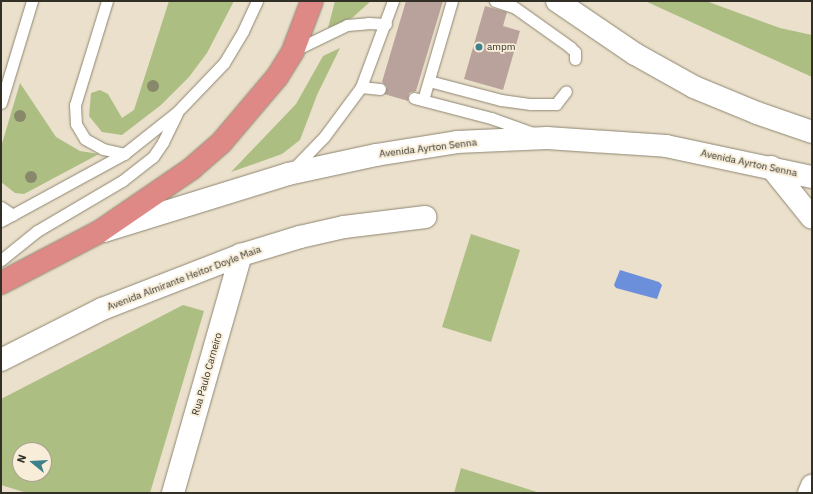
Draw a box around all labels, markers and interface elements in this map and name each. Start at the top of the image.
place label: ampm [487,41,516,53]
marker: ampm [474,42,484,52]
street label: Avenida Ayrton Senna [378,136,478,160]
street label: Avenida Ayrton Senna [700,147,798,179]
street label: Avenida Almirante Heitor Doyle Maia [105,243,263,313]
street label: Rua Paulo Carneiro [189,331,225,417]
north arrow [12,442,52,482]
text: N [14,453,29,465]

